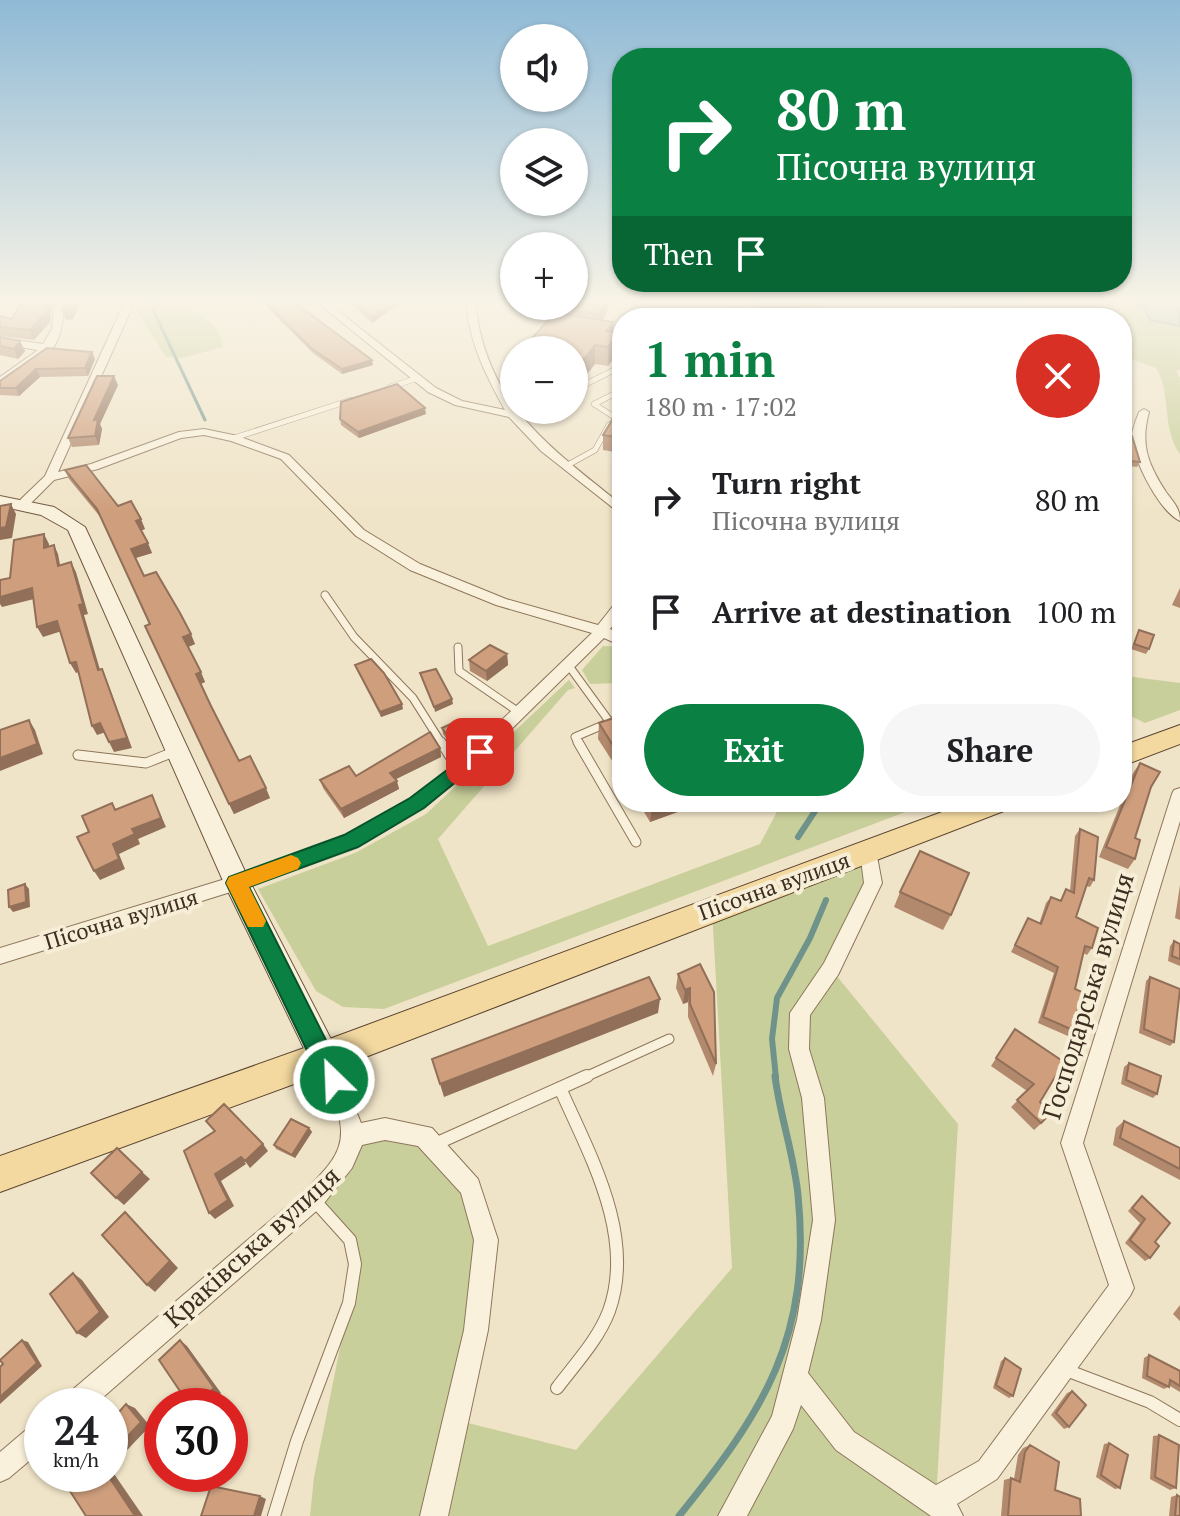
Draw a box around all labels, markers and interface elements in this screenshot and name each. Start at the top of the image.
map controls [500,24,588,424]
button: sound [500,24,588,112]
text: 80 m [776,72,906,146]
icon: right [644,80,748,184]
button: layers [500,128,588,216]
text: Пісочна вулиця [776,143,1036,190]
button: + [500,232,588,320]
icon: arrive [729,232,773,276]
text: Then [644,234,713,274]
text: 1 min [644,327,775,391]
button: close [1016,334,1100,418]
button: − [500,336,588,424]
text: 180 m · 17:02 [644,389,797,423]
text: Turn right [712,463,861,503]
icon: right [644,478,688,522]
text: 80 m [1035,480,1100,520]
text: Пісочна вулиця [712,503,900,537]
icon: arrive [644,590,688,634]
text: Arrive at destination [712,592,1011,632]
text: 100 m [1035,592,1116,632]
button: Exit [644,704,864,796]
button: Share [880,704,1100,796]
pin [446,718,514,786]
icon: arrive [458,730,502,774]
street label: Пісочна вулиця [694,845,854,926]
street label: Господарська вулиця [1033,868,1141,1123]
street label: Пісочна вулиця [41,881,201,956]
position arrow [292,1038,376,1122]
street label: Краківська вулиця [156,1158,346,1334]
speed limit sign: 30 [144,1388,248,1492]
text: 24 [53,1403,99,1456]
text: km/h [53,1446,99,1473]

